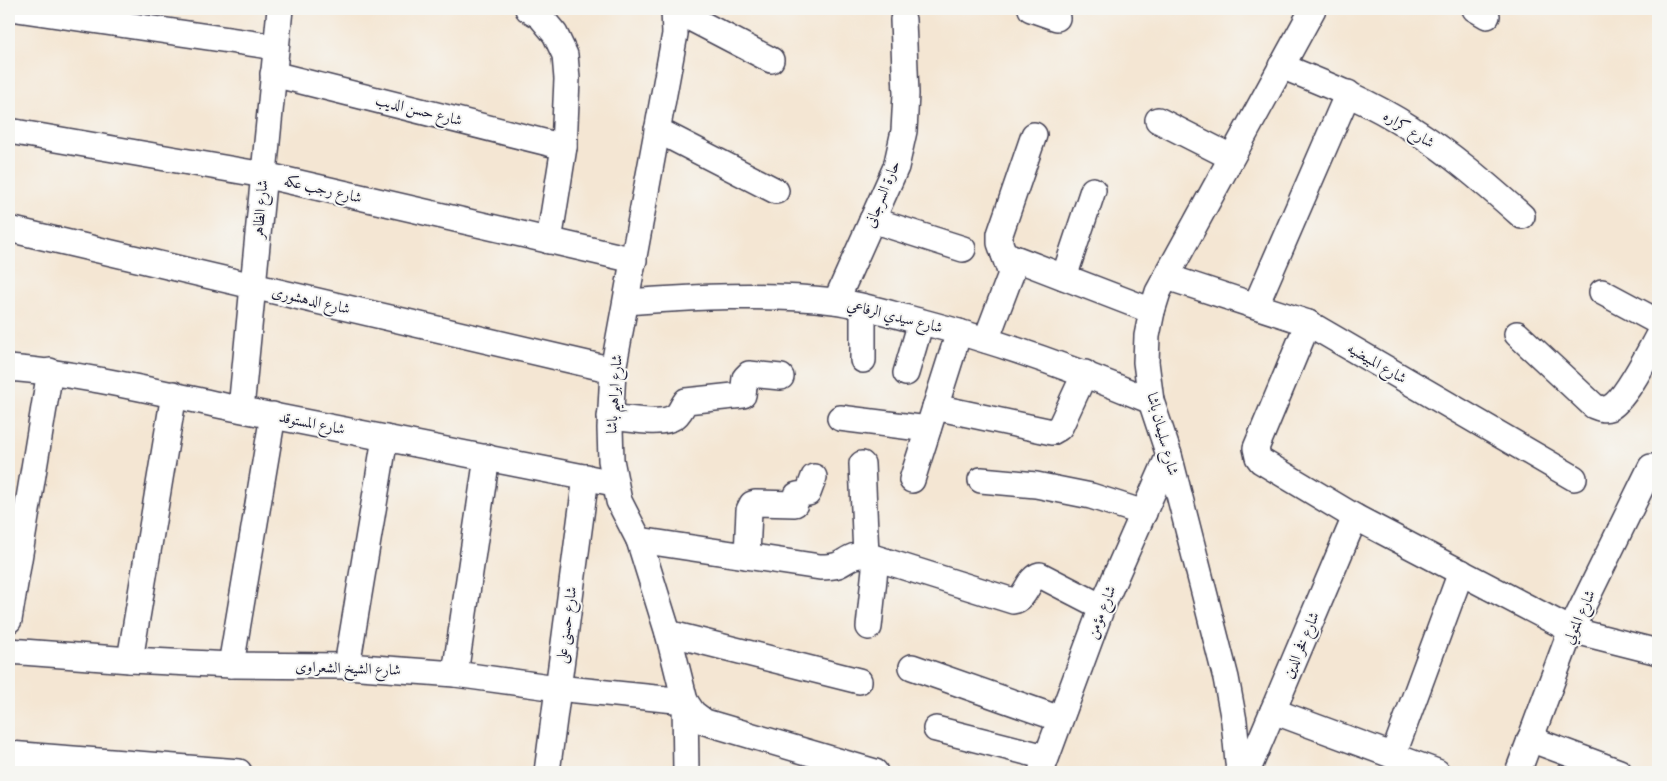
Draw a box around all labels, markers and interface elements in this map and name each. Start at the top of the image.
street label: شارع حسن الديب [373,91,464,133]
street label: شارع كراره [1378,106,1438,155]
street label: حارة السرجانى [860,158,905,231]
street label: شارع رجب عكه [281,171,364,211]
street label: شارع الظاهر [248,179,276,241]
street label: شارع الدهشورى [269,282,352,322]
street label: شارع سيدي الرفاعي [844,295,945,340]
street label: شارع المبيضيه [1342,339,1410,391]
street label: شارع ابراهيم باشا [602,354,632,435]
street label: شارع سليمان باشا [1139,391,1183,478]
street label: شارع المستوقد [277,408,346,442]
street label: شارع مؤمن [1082,583,1123,643]
street label: شارع حسنى على [552,585,584,665]
street label: شارع المتولي [1559,587,1603,649]
street label: شارع فخر الدين [1279,609,1327,683]
street label: شارع الشيخ الشعراوى [295,657,401,684]

